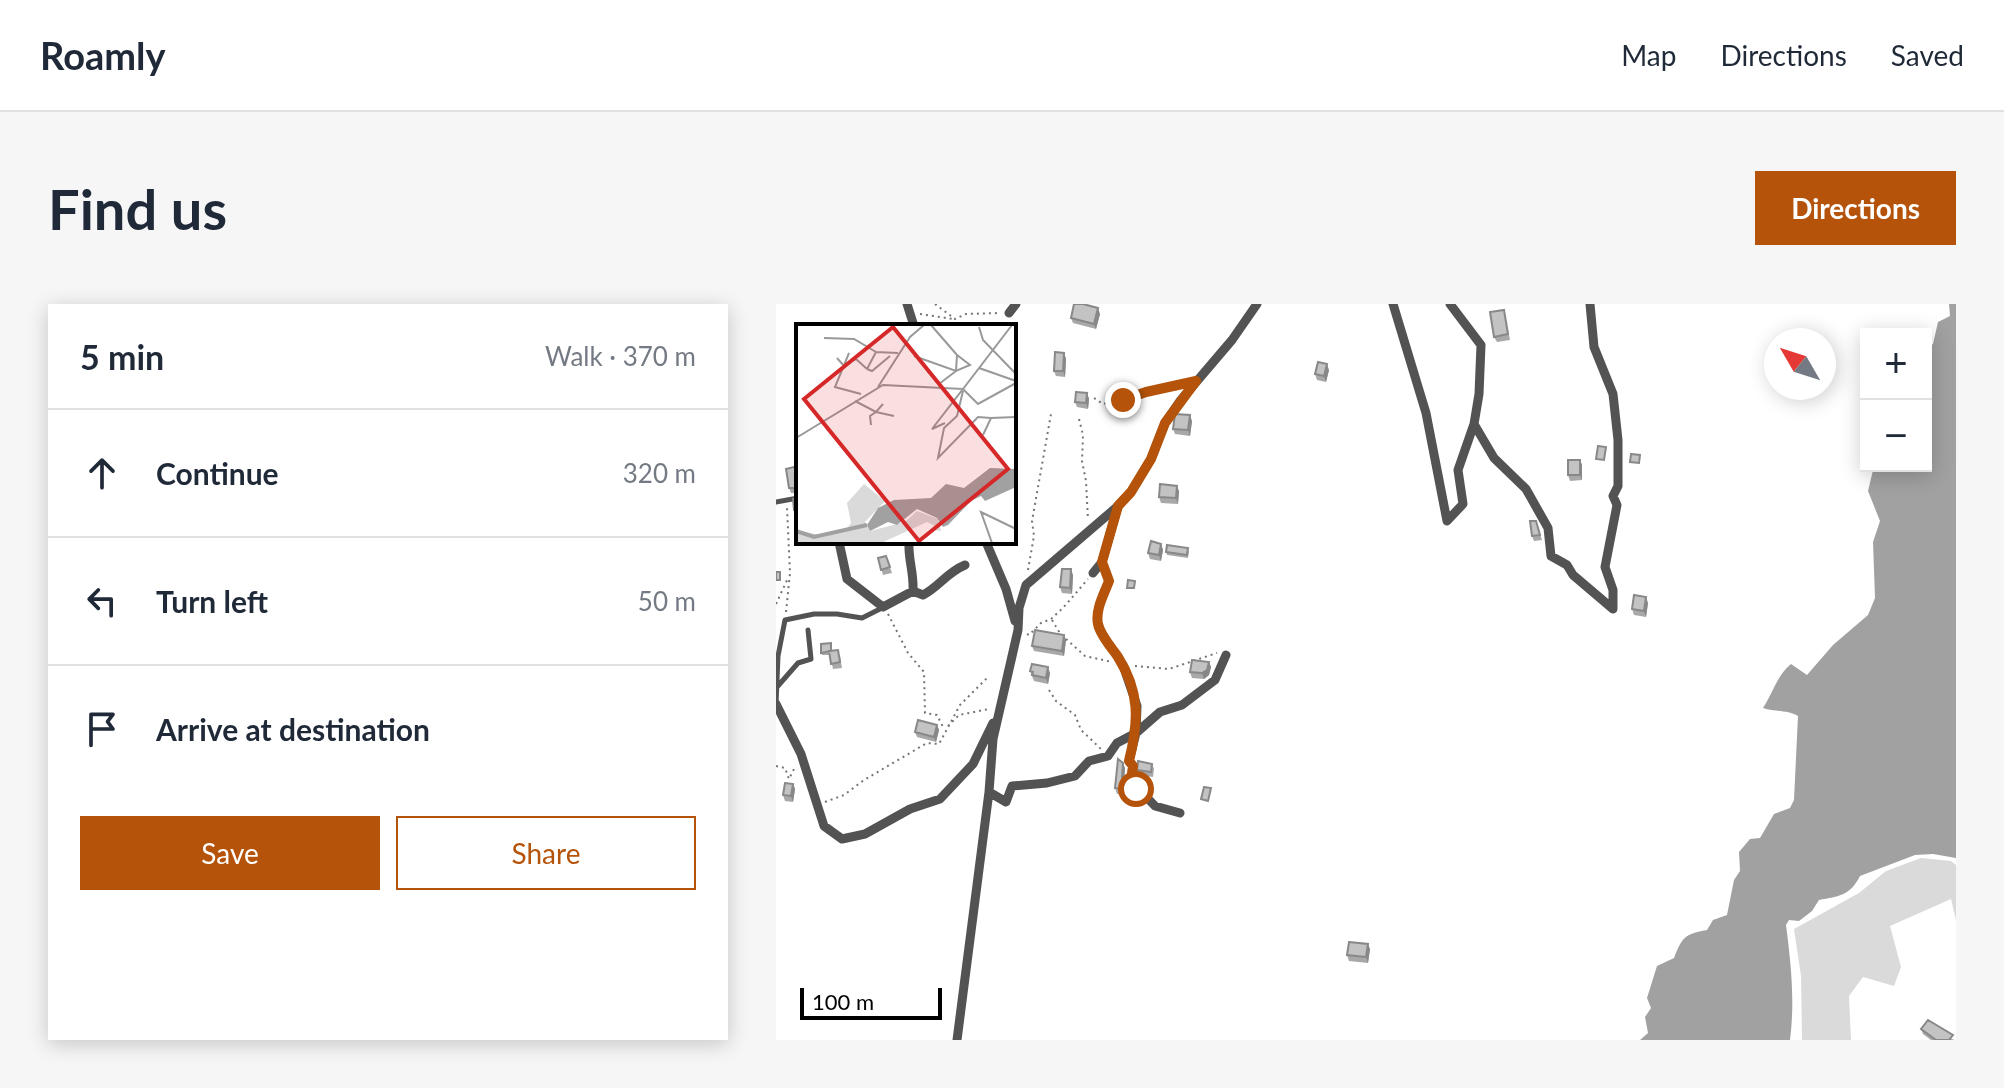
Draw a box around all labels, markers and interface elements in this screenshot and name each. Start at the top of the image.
text: Roamly [40,32,166,78]
text: Map [1621,38,1676,72]
text: Directions [1720,38,1847,72]
text: Saved [1891,38,1964,72]
button: Directions [1755,171,1956,245]
text: Find us [48,175,227,242]
inset map [796,324,1016,544]
north arrow [1764,328,1836,400]
map controls [1860,328,1932,472]
button: + [1860,328,1932,400]
text: 5 min [80,336,164,377]
text: Walk · 370 m [545,340,696,372]
route end [1105,382,1141,418]
button: − [1860,400,1932,472]
icon: ahead [80,451,124,495]
text: Continue [156,455,279,491]
text: 320 m [623,457,696,489]
icon: left [80,579,124,623]
text: Turn left [156,583,268,619]
text: 50 m [638,585,696,617]
icon: arrive [80,707,124,751]
text: Arrive at destination [156,711,430,747]
route start [1118,771,1154,807]
button: Save [80,816,380,890]
button: Share [396,816,696,890]
scale bar [800,984,942,1020]
text: 100 m [812,988,874,1015]

